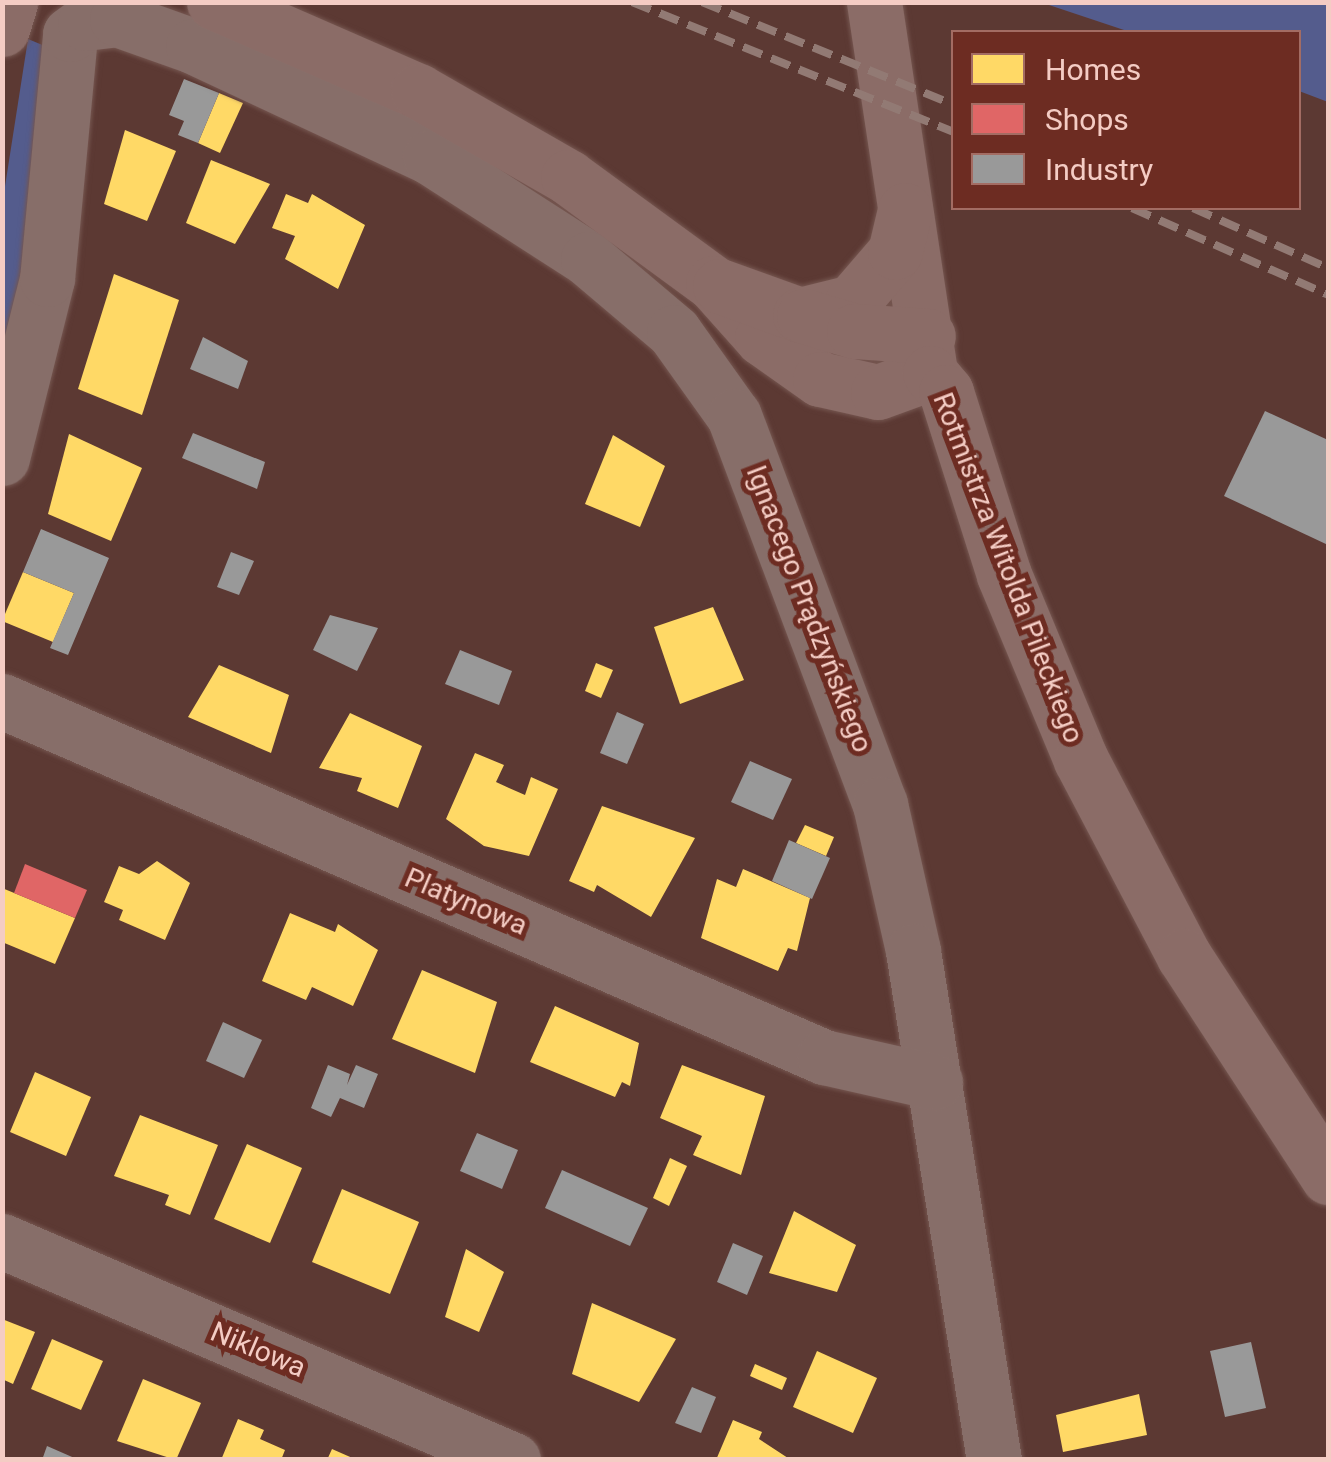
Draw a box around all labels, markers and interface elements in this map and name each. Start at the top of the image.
legend [951,30,1301,210]
text: Homes [1045,52,1141,87]
text: Shops [1045,102,1129,137]
text: Industry [1045,152,1153,187]
street label: Rotmistrza Witolda Pileckiego [926,388,1090,748]
street label: Ignacego Prądzyńskiego [739,461,879,757]
street label: Platynowa [400,861,532,943]
street label: Niklowa [205,1315,311,1385]

